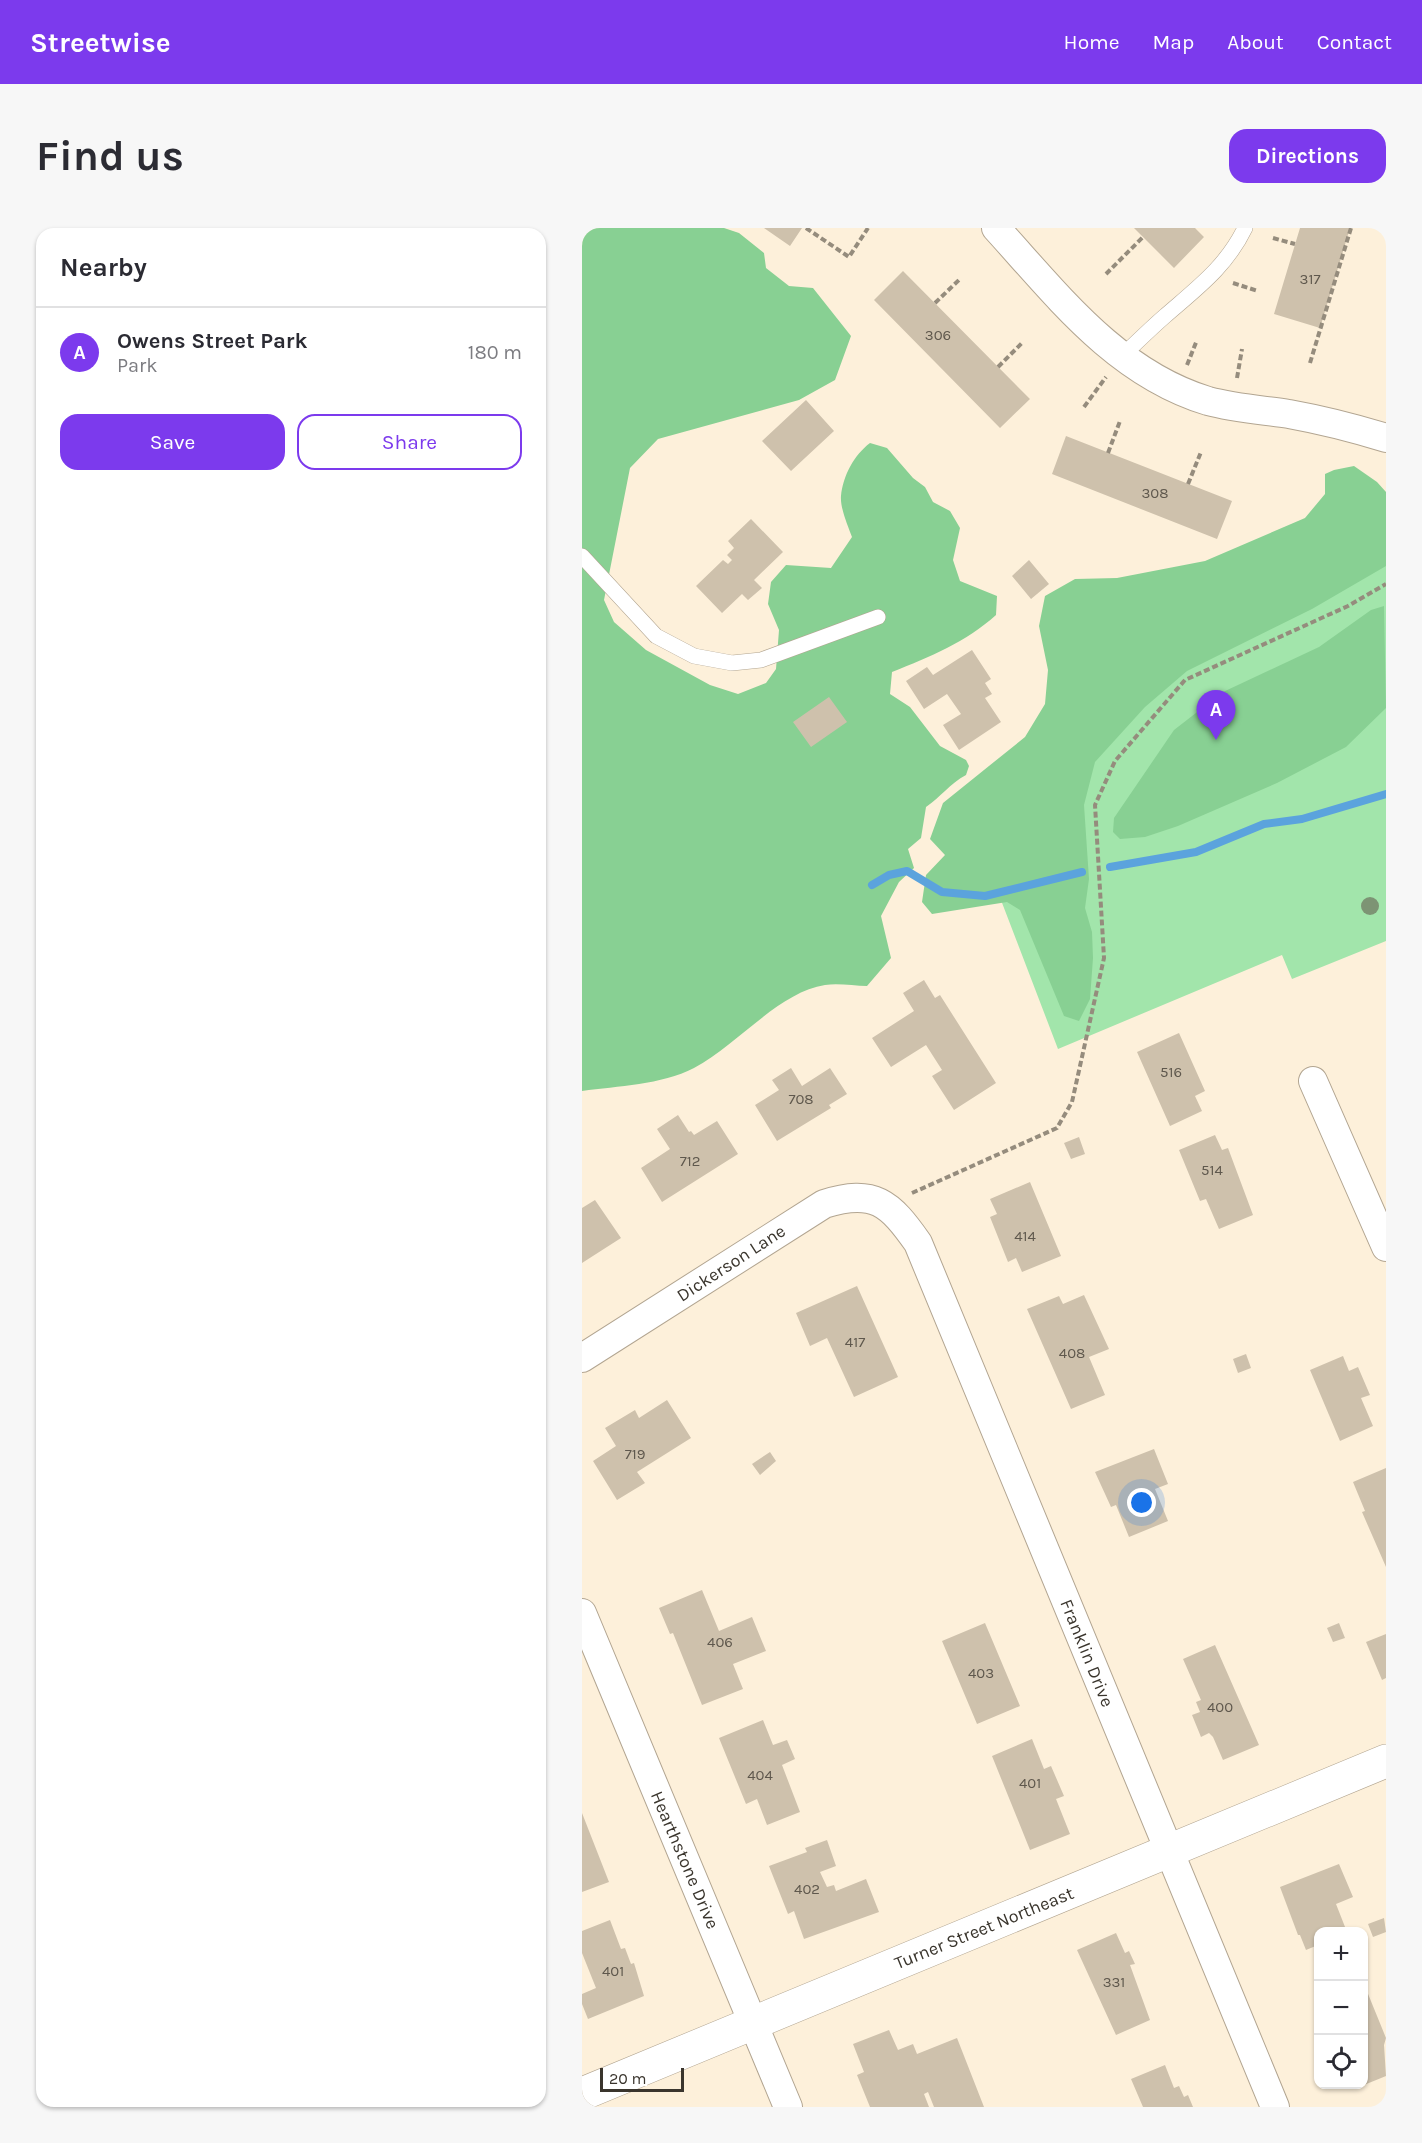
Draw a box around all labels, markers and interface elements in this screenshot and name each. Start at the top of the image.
text: Streetwise [30,26,171,59]
text: Home [1064,30,1120,54]
text: Map [1153,30,1194,54]
text: About [1227,30,1284,54]
text: Contact [1317,30,1392,54]
button: Directions [1229,129,1386,183]
text: Find us [36,131,184,181]
text: Nearby [60,252,147,283]
house number: 317 [1300,270,1320,288]
house number: 306 [925,326,951,344]
text: Owens Street Park [117,328,307,354]
text: A [73,341,86,364]
text: 180 m [468,341,522,364]
text: Park [117,354,158,377]
button: Save [60,414,285,470]
button: Share [297,414,522,470]
house number: 308 [1142,484,1168,502]
pin: A [1196,690,1236,740]
house number: 516 [1160,1063,1182,1081]
house number: 708 [788,1090,814,1108]
house number: 712 [680,1152,700,1170]
house number: 514 [1201,1161,1224,1179]
street label: Dickerson Lane [672,1220,790,1306]
house number: 414 [1014,1227,1036,1245]
house number: 417 [845,1333,865,1351]
house number: 408 [1059,1344,1085,1362]
house number: 719 [625,1445,645,1463]
your location [1127,1488,1156,1517]
street label: Franklin Drive [1055,1596,1119,1710]
house number: 406 [707,1633,733,1651]
house number: 403 [968,1664,994,1682]
house number: 400 [1207,1698,1233,1716]
house number: 404 [747,1766,773,1784]
house number: 401 [1019,1774,1041,1792]
street label: Hearthstone Drive [646,1788,724,1932]
house number: 402 [794,1880,820,1898]
street label: Turner Street Northeast [891,1882,1077,1974]
map controls [1314,1927,1368,2089]
button: + [1314,1927,1368,1981]
house number: 401 [602,1962,624,1980]
house number: 331 [1103,1973,1125,1991]
button: − [1314,1981,1368,2035]
button: locate [1314,2035,1368,2089]
scale bar [600,2065,684,2092]
text: 20 m [609,2069,647,2088]

